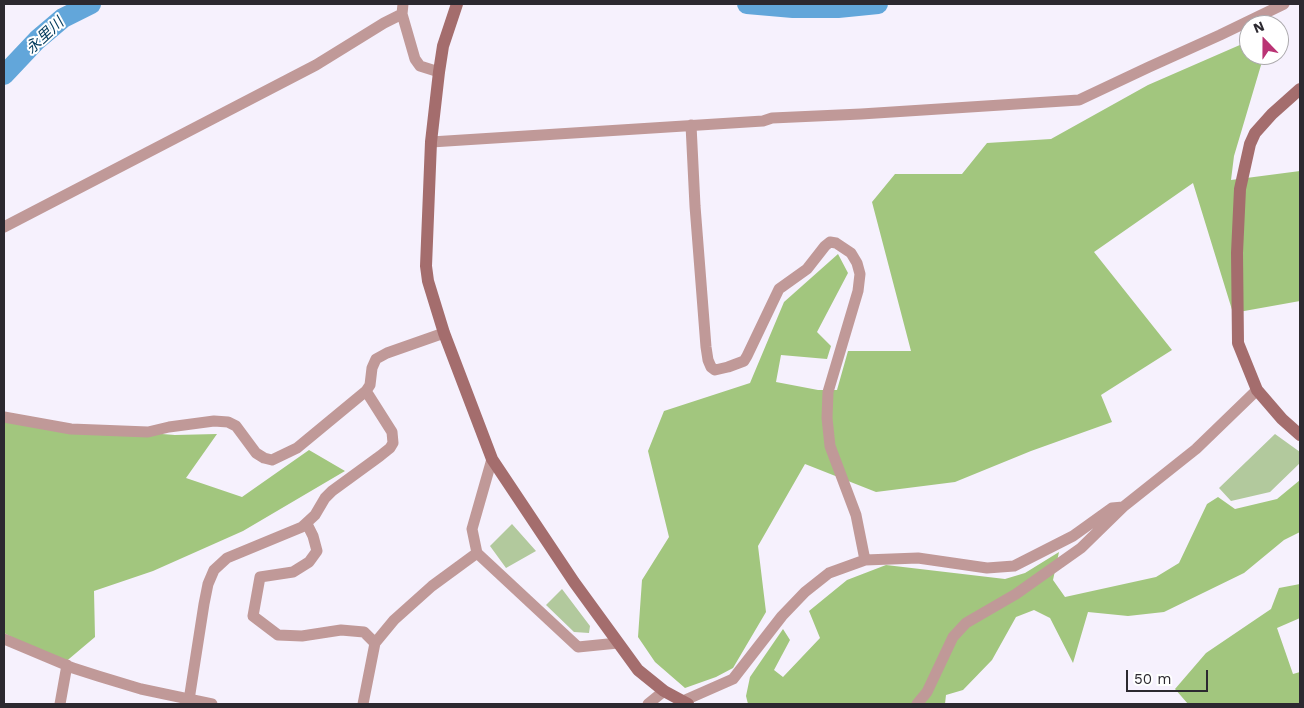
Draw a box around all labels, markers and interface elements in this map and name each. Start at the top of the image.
water label: 永里川 [22,14,68,58]
north arrow [1239,15,1289,65]
text: N [1251,18,1267,36]
scale bar [1129,660,1212,692]
text: 50 m [1134,670,1171,688]

